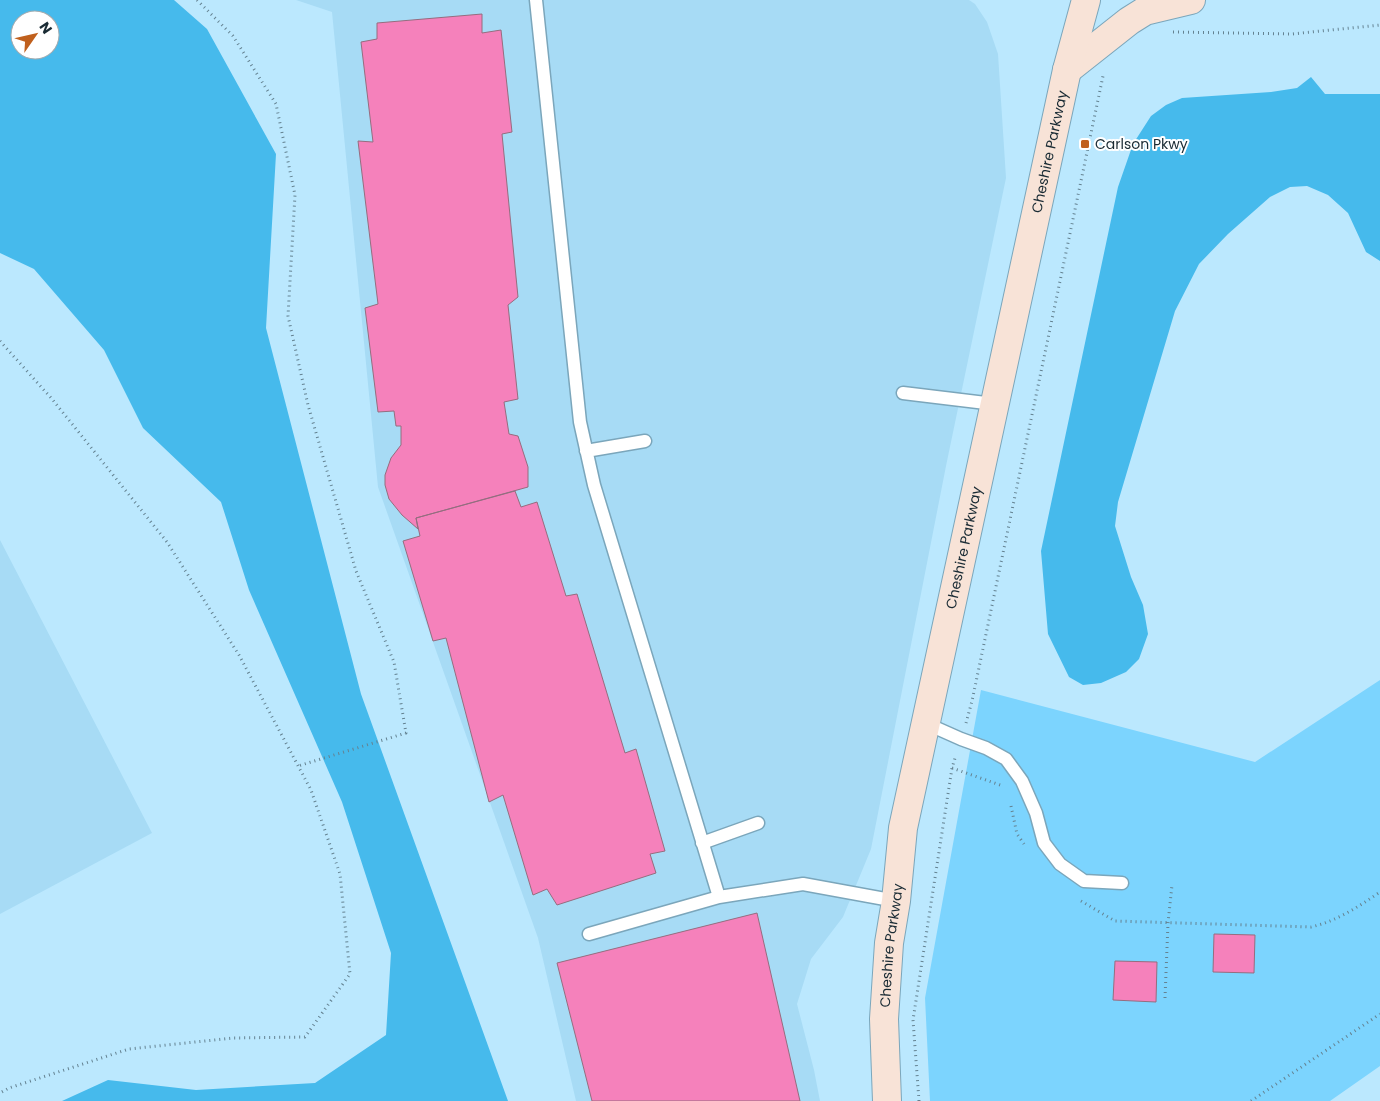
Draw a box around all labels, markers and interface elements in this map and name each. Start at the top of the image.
north arrow [10,10,60,60]
text: N [35,18,57,38]
street label: Cheshire Parkway [1026,89,1072,215]
place label: Carlson Pkwy [1095,134,1188,154]
marker: Carlson Pkwy [1079,138,1091,150]
street label: Cheshire Parkway [941,484,987,611]
street label: Cheshire Parkway [875,882,908,1008]

